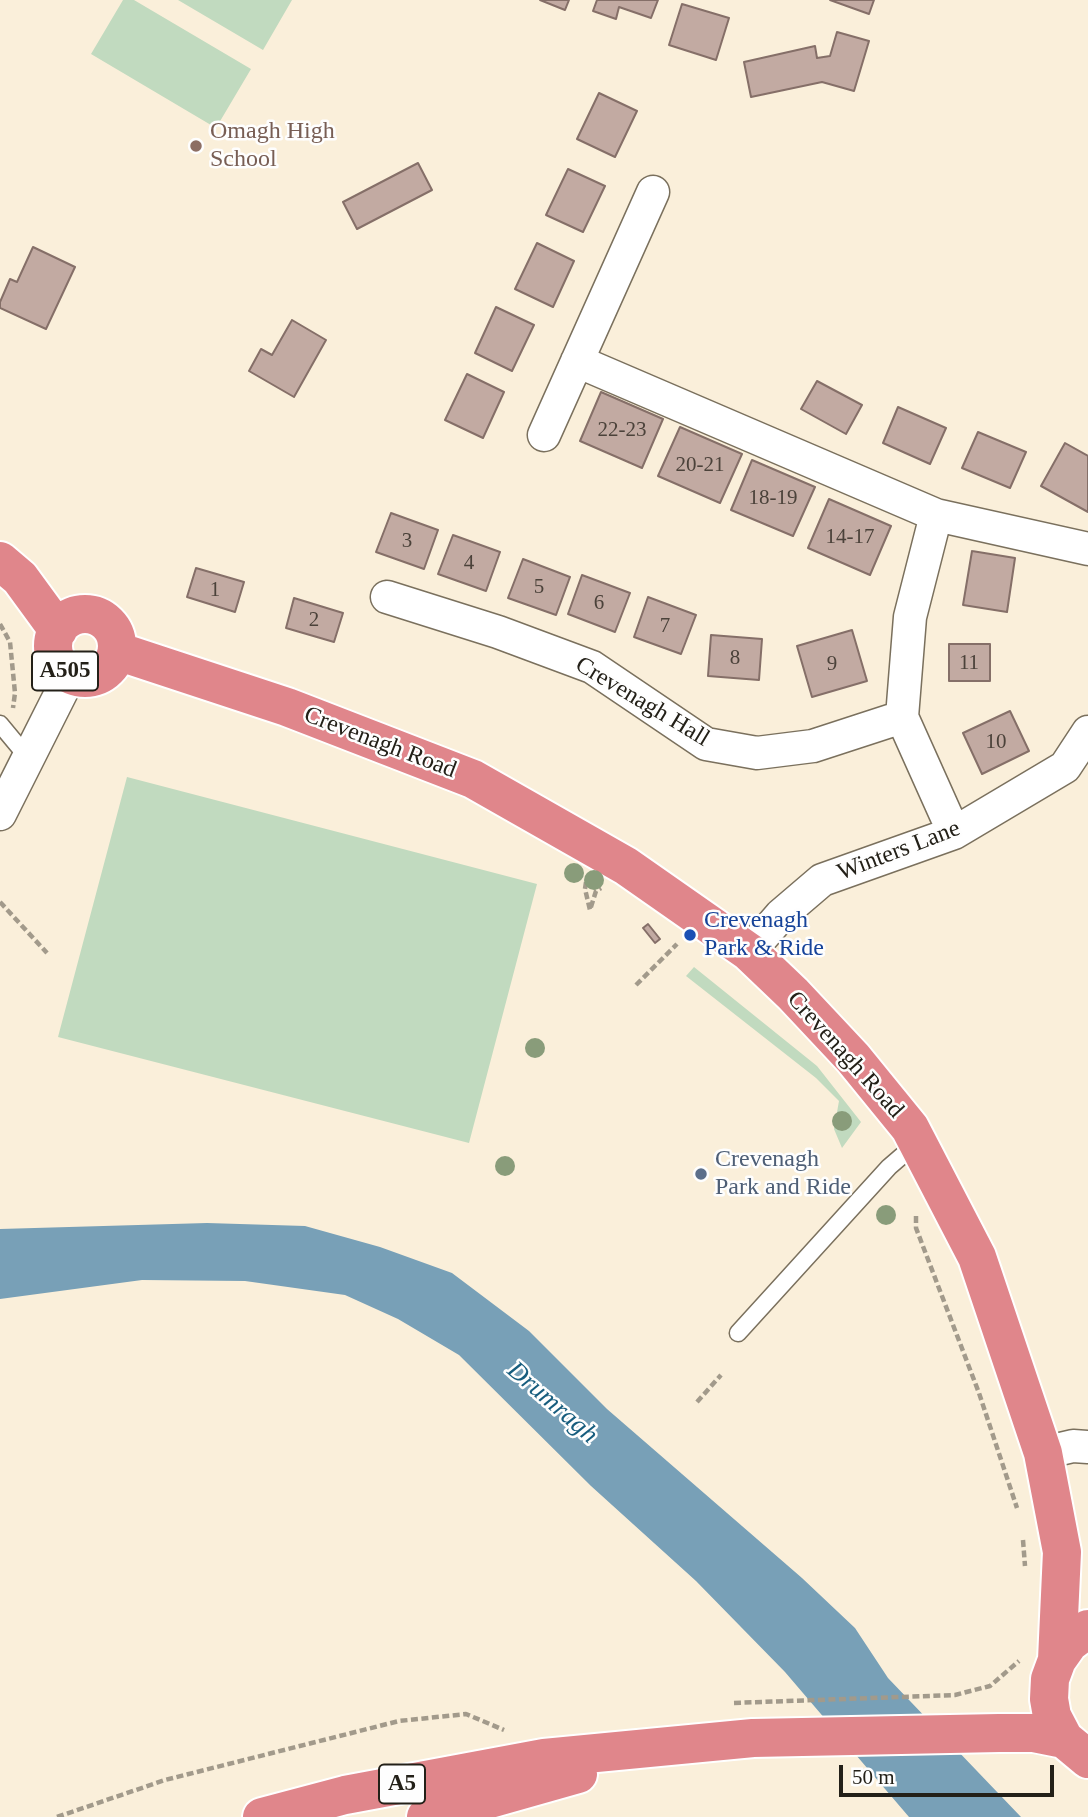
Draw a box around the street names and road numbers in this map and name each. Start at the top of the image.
street label: Crevenagh Hall [570,651,714,753]
road number: A505 [32,652,98,691]
street label: Crevenagh Road [300,701,460,785]
street label: Winters Lane [834,814,964,888]
street label: Crevenagh Road [781,986,909,1124]
road number: A5 [379,1764,425,1804]

